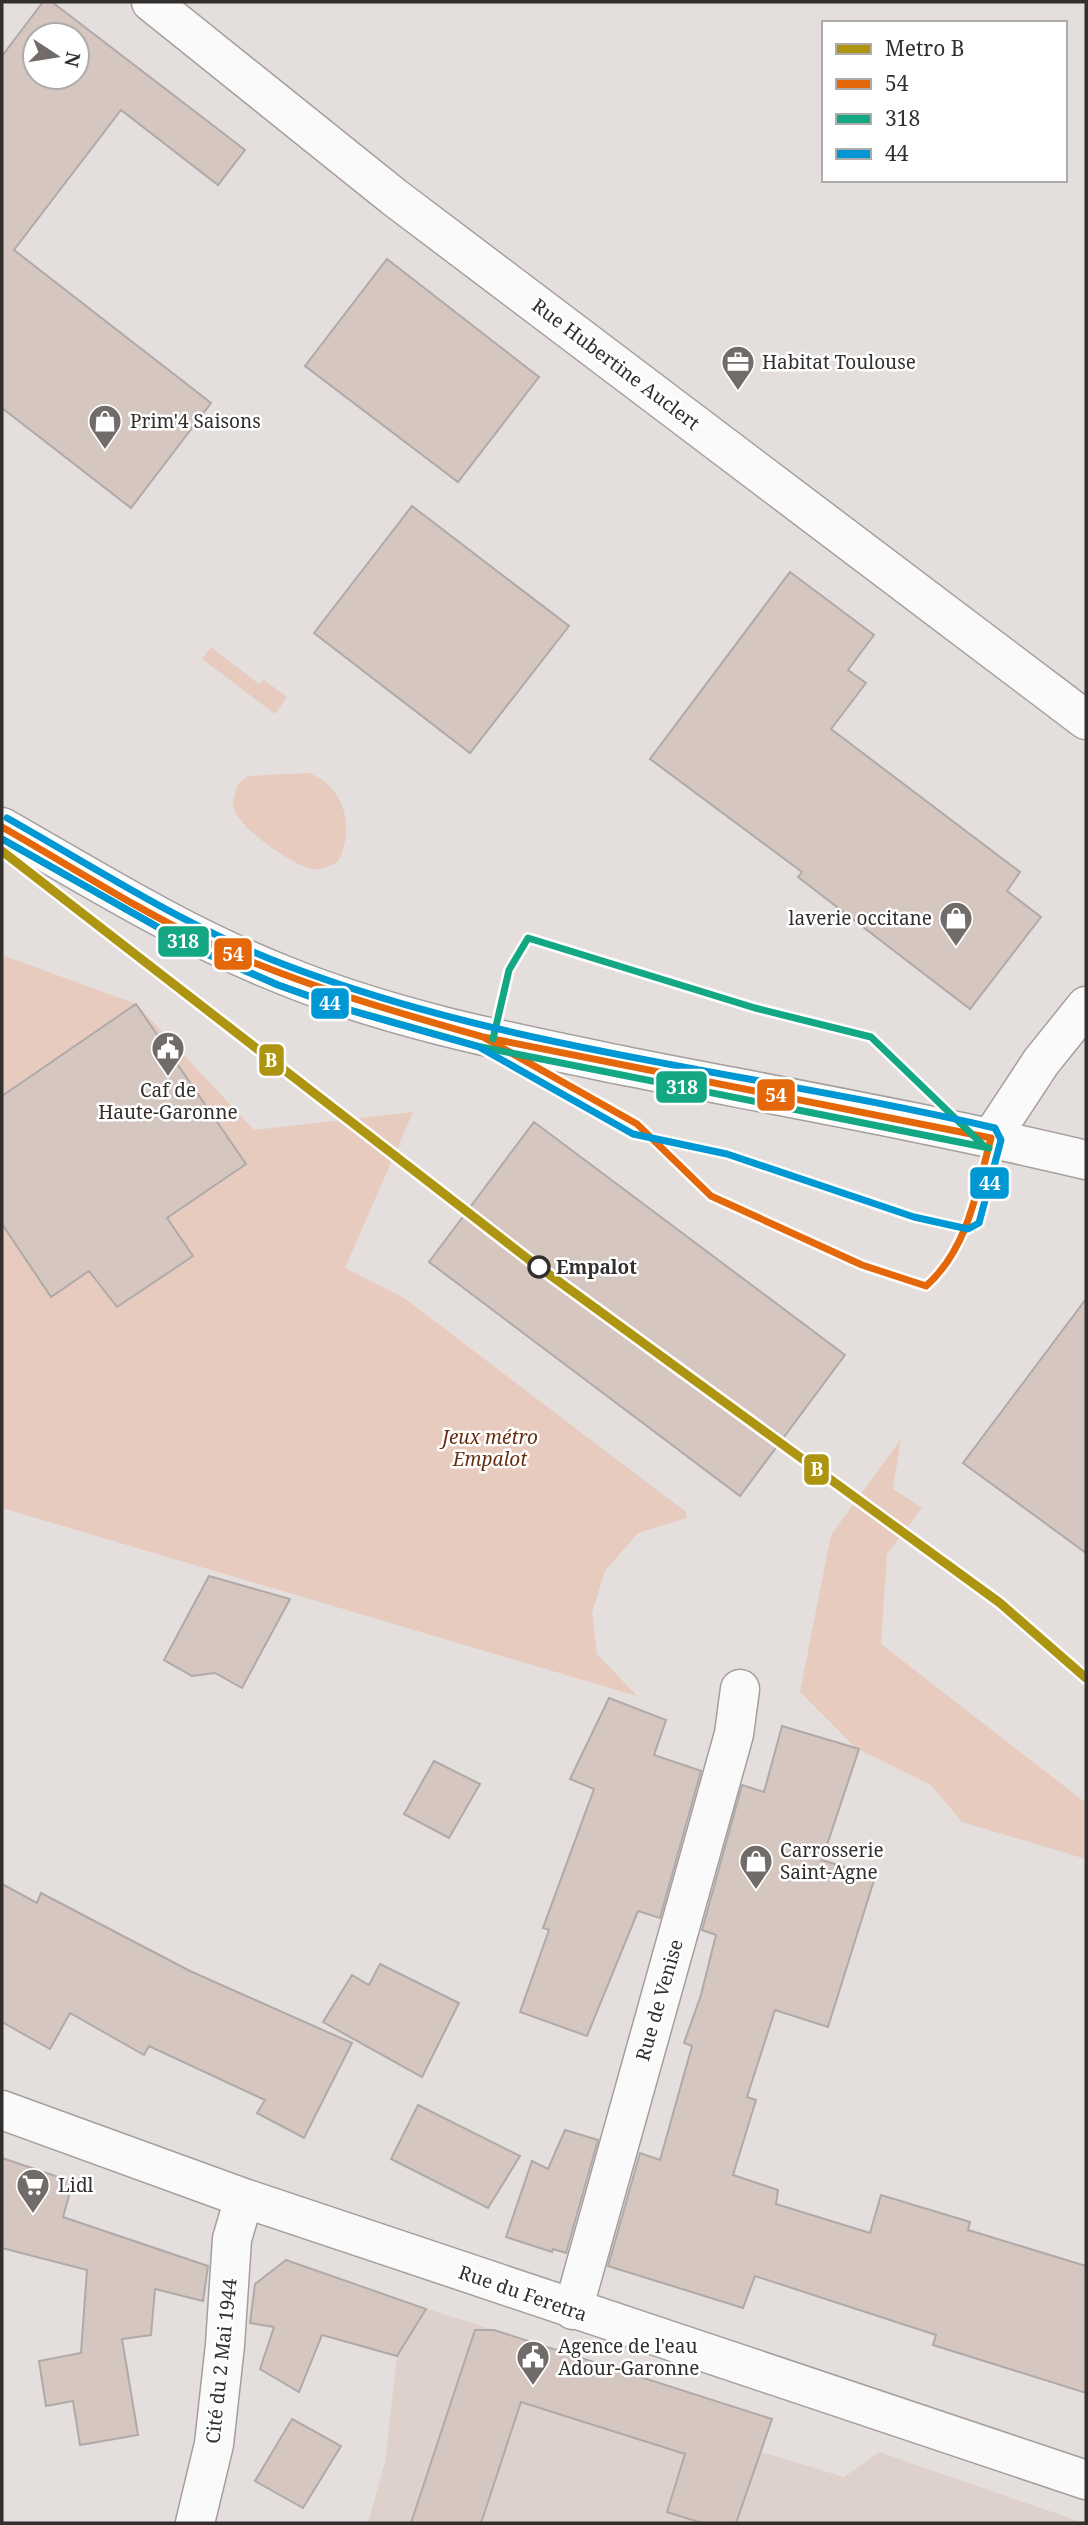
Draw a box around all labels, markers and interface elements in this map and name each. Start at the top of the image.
north arrow [21,21,91,91]
legend [822,21,1067,182]
text: Metro B [885,34,965,62]
text: N [58,50,87,70]
text: 54 [885,69,909,97]
text: 318 [885,104,920,132]
text: 44 [885,139,909,167]
street label: Rue Hubertine Auclert [527,292,705,436]
office icon: Habitat Toulouse [719,343,757,392]
place label: Habitat Toulouse [762,349,916,375]
shop icon: Prim'4 Saisons [86,402,124,451]
place label: Prim'4 Saisons [130,408,261,434]
shop icon: laverie occitane [937,899,975,948]
place label: laverie occitane [789,905,932,931]
line badge: 318 [157,925,210,958]
text: 318 [167,928,199,954]
line badge: 54 [213,937,253,971]
text: 54 [222,941,244,967]
line badge: 44 [310,987,350,1020]
text: 44 [319,990,341,1016]
public building icon: Caf de Haute-Garonne [149,1029,187,1078]
line badge: B [258,1043,285,1077]
text: B [265,1047,278,1073]
line badge: 318 [655,1070,708,1104]
text: 318 [666,1074,698,1100]
place label: Caf de Haute-Garonne [98,1077,238,1125]
line badge: 54 [756,1078,796,1112]
text: 54 [765,1082,787,1108]
line badge: 44 [969,1166,1010,1200]
text: 44 [979,1170,1001,1196]
place label: Empalot [556,1254,637,1280]
marker: Empalot [528,1256,550,1278]
park label: Jeux métro Empalot [439,1424,538,1472]
line badge: B [803,1453,830,1486]
text: B [811,1456,824,1482]
place label: Carrosserie Saint-Agne [780,1837,884,1885]
shop icon: Carrosserie Saint-Agne [737,1842,775,1891]
street label: Rue de Venise [629,1936,689,2064]
supermarket icon: Lidl [14,2166,52,2215]
place label: Lidl [58,2172,94,2198]
street label: Rue du Feretra [455,2259,591,2327]
street label: Cité du 2 Mai 1944 [199,2277,243,2445]
place label: Agence de l'eau Adour-Garonne [558,2333,699,2381]
public building icon: Agence de l'eau Adour-Garonne [514,2338,552,2387]

